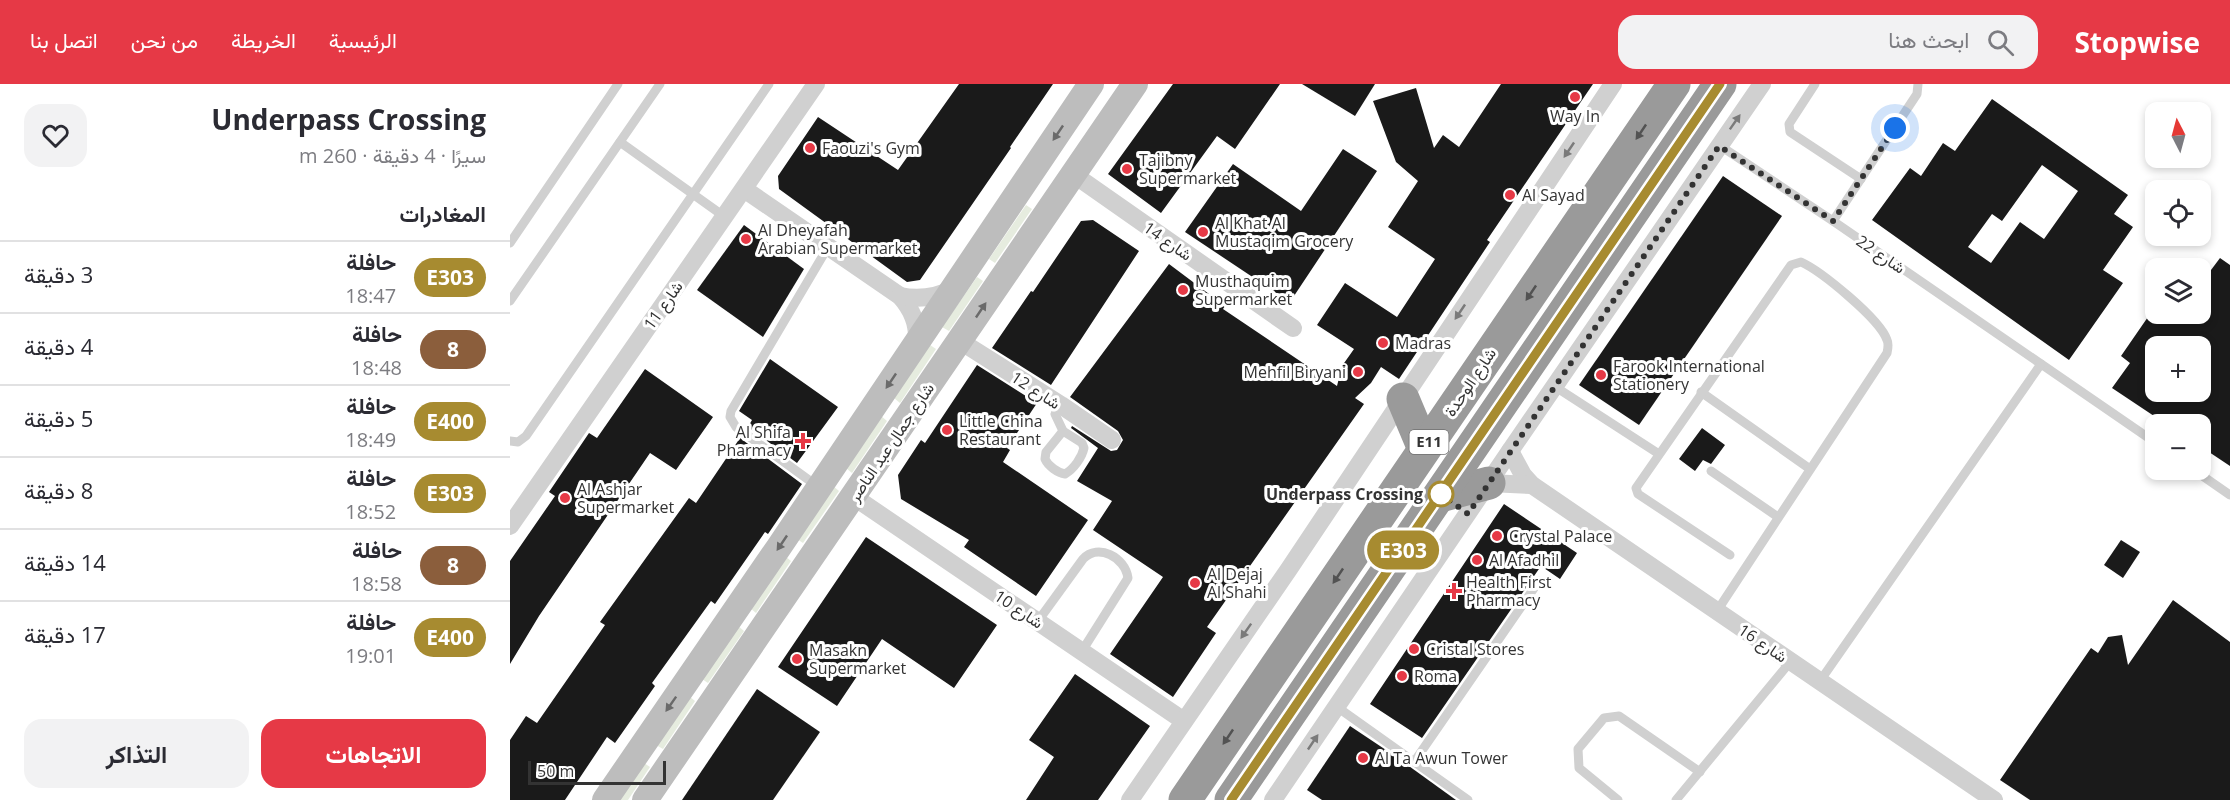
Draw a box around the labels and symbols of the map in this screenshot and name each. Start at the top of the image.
marker: Way In [1568,90,1582,104]
north arrow [2145,102,2211,168]
place label: Way In [1550,105,1600,127]
your location [1880,113,1910,143]
one-way arrow [1729,115,1741,131]
one-way arrow [1053,124,1064,141]
one-way arrow [1635,124,1647,140]
place label: Faouzi's Gym [822,137,920,159]
marker: Faouzi's Gym [803,141,817,155]
one-way arrow [1563,142,1574,158]
place label: Tajibny Supermarket [1139,149,1237,189]
marker: Tajibny Supermarket [1120,162,1134,176]
place label: Al Sayad [1522,184,1585,206]
marker: Al Sayad [1503,188,1517,202]
place label: Al Khat Al Mustaqim Grocery [1215,212,1354,252]
street label: شارع 14 [1139,216,1197,267]
place label: Al Dheyafah Arabian Supermarket [758,219,918,259]
marker: Al Khat Al Mustaqim Grocery [1196,225,1210,239]
street label: شارع 22 [1852,230,1910,279]
marker: Al Dheyafah Arabian Supermarket [739,232,753,246]
place label: Musthaquim Supermarket [1195,270,1293,310]
street label: شارع 11 [638,276,689,334]
marker: Musthaquim Supermarket [1176,283,1190,297]
one-way arrow [1525,285,1537,301]
one-way arrow [975,302,987,318]
one-way arrow [1455,304,1466,321]
place label: Madras [1395,332,1451,354]
marker: Madras [1376,336,1390,350]
street label: شارع الوحدة [1439,343,1502,421]
place label: Farook International Stationery [1613,355,1765,395]
place label: Mehfil Biryani [1244,361,1346,383]
marker: Mehfil Biryani [1351,365,1365,379]
street label: شارع 12 [1007,366,1065,415]
marker: Farook International Stationery [1594,368,1608,382]
one-way arrow [885,373,896,389]
street label: شارع جمال عبد الناصر [843,378,940,507]
place label: Little China Restaurant [959,410,1043,450]
place label: Al Shifa Pharmacy [717,421,792,461]
marker: Little China Restaurant [940,423,954,437]
road number: E11 [1410,430,1448,454]
marker: Al Shifa Pharmacy [796,434,810,448]
place label: Al Ashjar Supermarket [577,478,675,518]
marker: Underpass Crossing [1428,481,1454,507]
place label: Underpass Crossing [1266,483,1423,505]
marker: Al Ashjar Supermarket [558,491,572,505]
place label: Crystal Palace [1509,525,1612,547]
marker: Crystal Palace [1490,529,1504,543]
line badge: E303 [1361,530,1445,570]
one-way arrow [777,535,788,551]
place label: Al Afadhil [1489,549,1559,571]
marker: Al Afadhil [1470,553,1484,567]
place label: Al Dejaj Al Shahi [1207,563,1267,603]
one-way arrow [1333,568,1344,584]
place label: Health First Pharmacy [1466,571,1552,611]
marker: Al Dejaj Al Shahi [1188,576,1202,590]
marker: Health First Pharmacy [1447,584,1461,598]
street label: شارع 10 [990,585,1048,634]
street label: شارع 16 [1734,619,1792,668]
one-way arrow [1240,622,1252,638]
place label: Cristal Stores [1426,638,1524,660]
place label: Masakn Supermarket [809,639,907,679]
marker: Cristal Stores [1407,642,1421,656]
marker: Masakn Supermarket [790,652,804,666]
place label: Roma [1414,665,1457,687]
marker: Roma [1395,669,1409,683]
one-way arrow [666,696,677,712]
one-way arrow [1223,729,1234,745]
one-way arrow [1307,735,1319,751]
place label: Al Ta Awun Tower [1375,747,1508,769]
marker: Al Ta Awun Tower [1356,751,1370,765]
scale bar [528,758,666,786]

